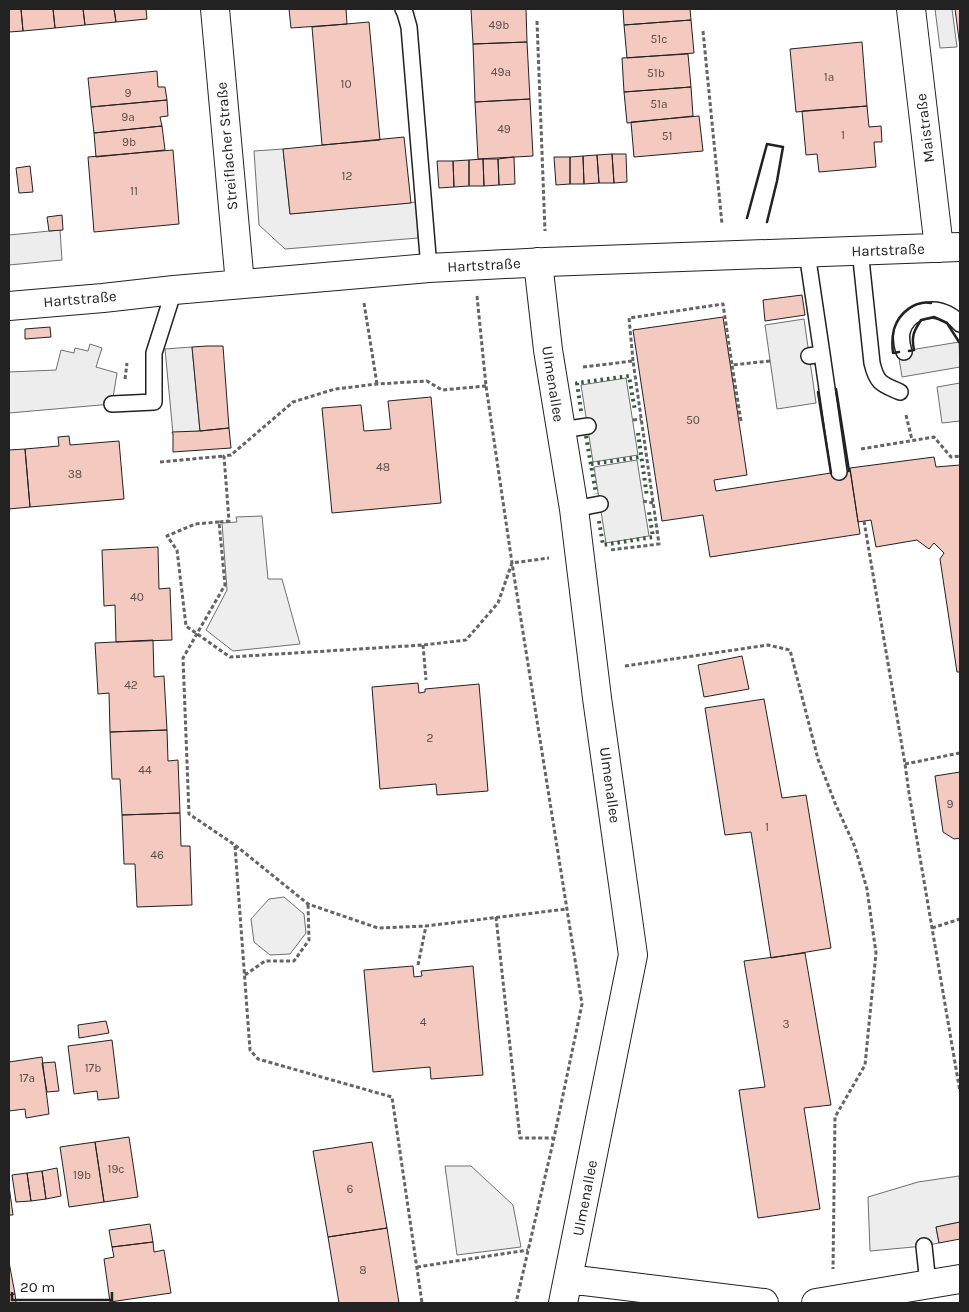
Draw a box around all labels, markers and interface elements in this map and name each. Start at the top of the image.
house number: 49b [489,18,509,32]
house number: 51c [651,32,667,46]
house number: 49a [491,65,511,79]
house number: 51b [647,66,665,80]
house number: 1a [824,70,834,84]
house number: 10 [340,77,352,91]
street label: Streiflacher Straße [212,81,242,211]
house number: 9 [125,86,132,100]
street label: Maistraße [912,92,938,164]
house number: 51a [650,97,668,111]
house number: 9a [121,110,135,124]
house number: 49 [497,122,511,136]
house number: 1 [841,128,845,142]
house number: 51 [662,129,672,143]
house number: 9b [122,135,136,149]
house number: 12 [342,169,353,183]
house number: 11 [130,184,138,198]
street label: Hartstraße [851,240,925,260]
street label: Hartstraße [447,254,521,276]
street label: Hartstraße [43,287,117,311]
street label: Ulmenallee [538,345,568,423]
house number: 50 [686,413,700,427]
house number: 48 [376,460,390,474]
house number: 38 [68,467,82,481]
house number: 40 [130,590,144,604]
house number: 42 [124,678,138,692]
house number: 2 [427,731,434,745]
street label: Ulmenallee [596,746,624,824]
house number: 44 [138,763,152,777]
house number: 9 [947,797,954,811]
house number: 1 [765,820,769,834]
house number: 46 [150,848,164,862]
house number: 4 [420,1015,427,1029]
house number: 3 [782,1017,790,1031]
house number: 17b [85,1061,101,1075]
house number: 17a [19,1071,35,1085]
street label: Ulmenallee [569,1159,601,1237]
house number: 19c [107,1162,125,1176]
house number: 19b [73,1168,91,1182]
house number: 6 [347,1182,354,1196]
house number: 8 [359,1263,367,1277]
scale bar [12,1270,112,1302]
text: 20 m [20,1278,55,1296]

